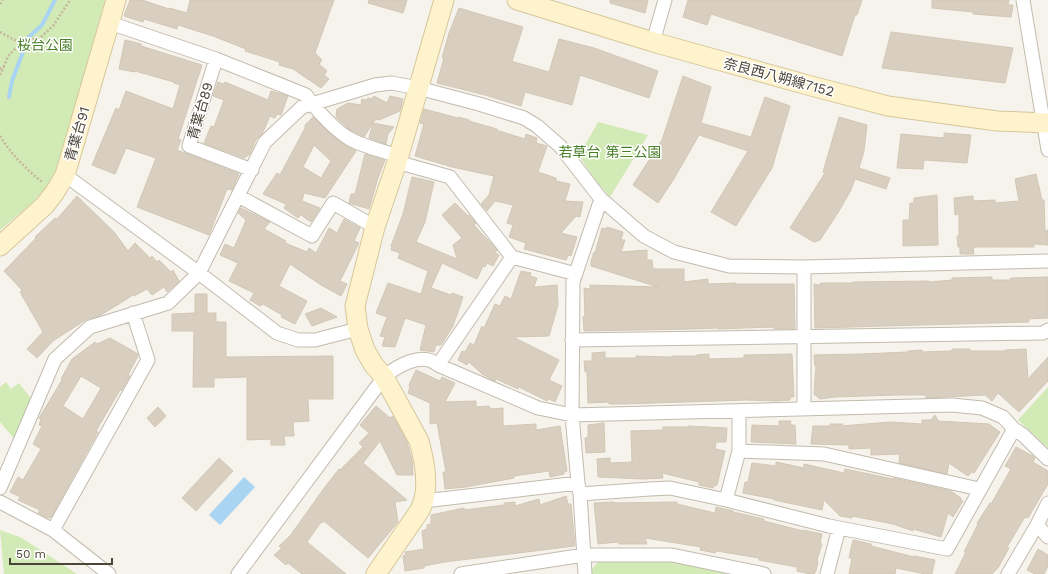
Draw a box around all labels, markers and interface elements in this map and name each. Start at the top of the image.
park label: 桜台公園 [17,37,73,53]
street label: 奈良西八朔線7152 [722,55,836,99]
street label: 青葉台89 [184,80,216,142]
street label: 青葉台91 [62,105,92,163]
park label: 若草台 第三公園 [559,144,661,160]
scale bar [10,540,112,566]
text: 50 m [16,547,46,561]

